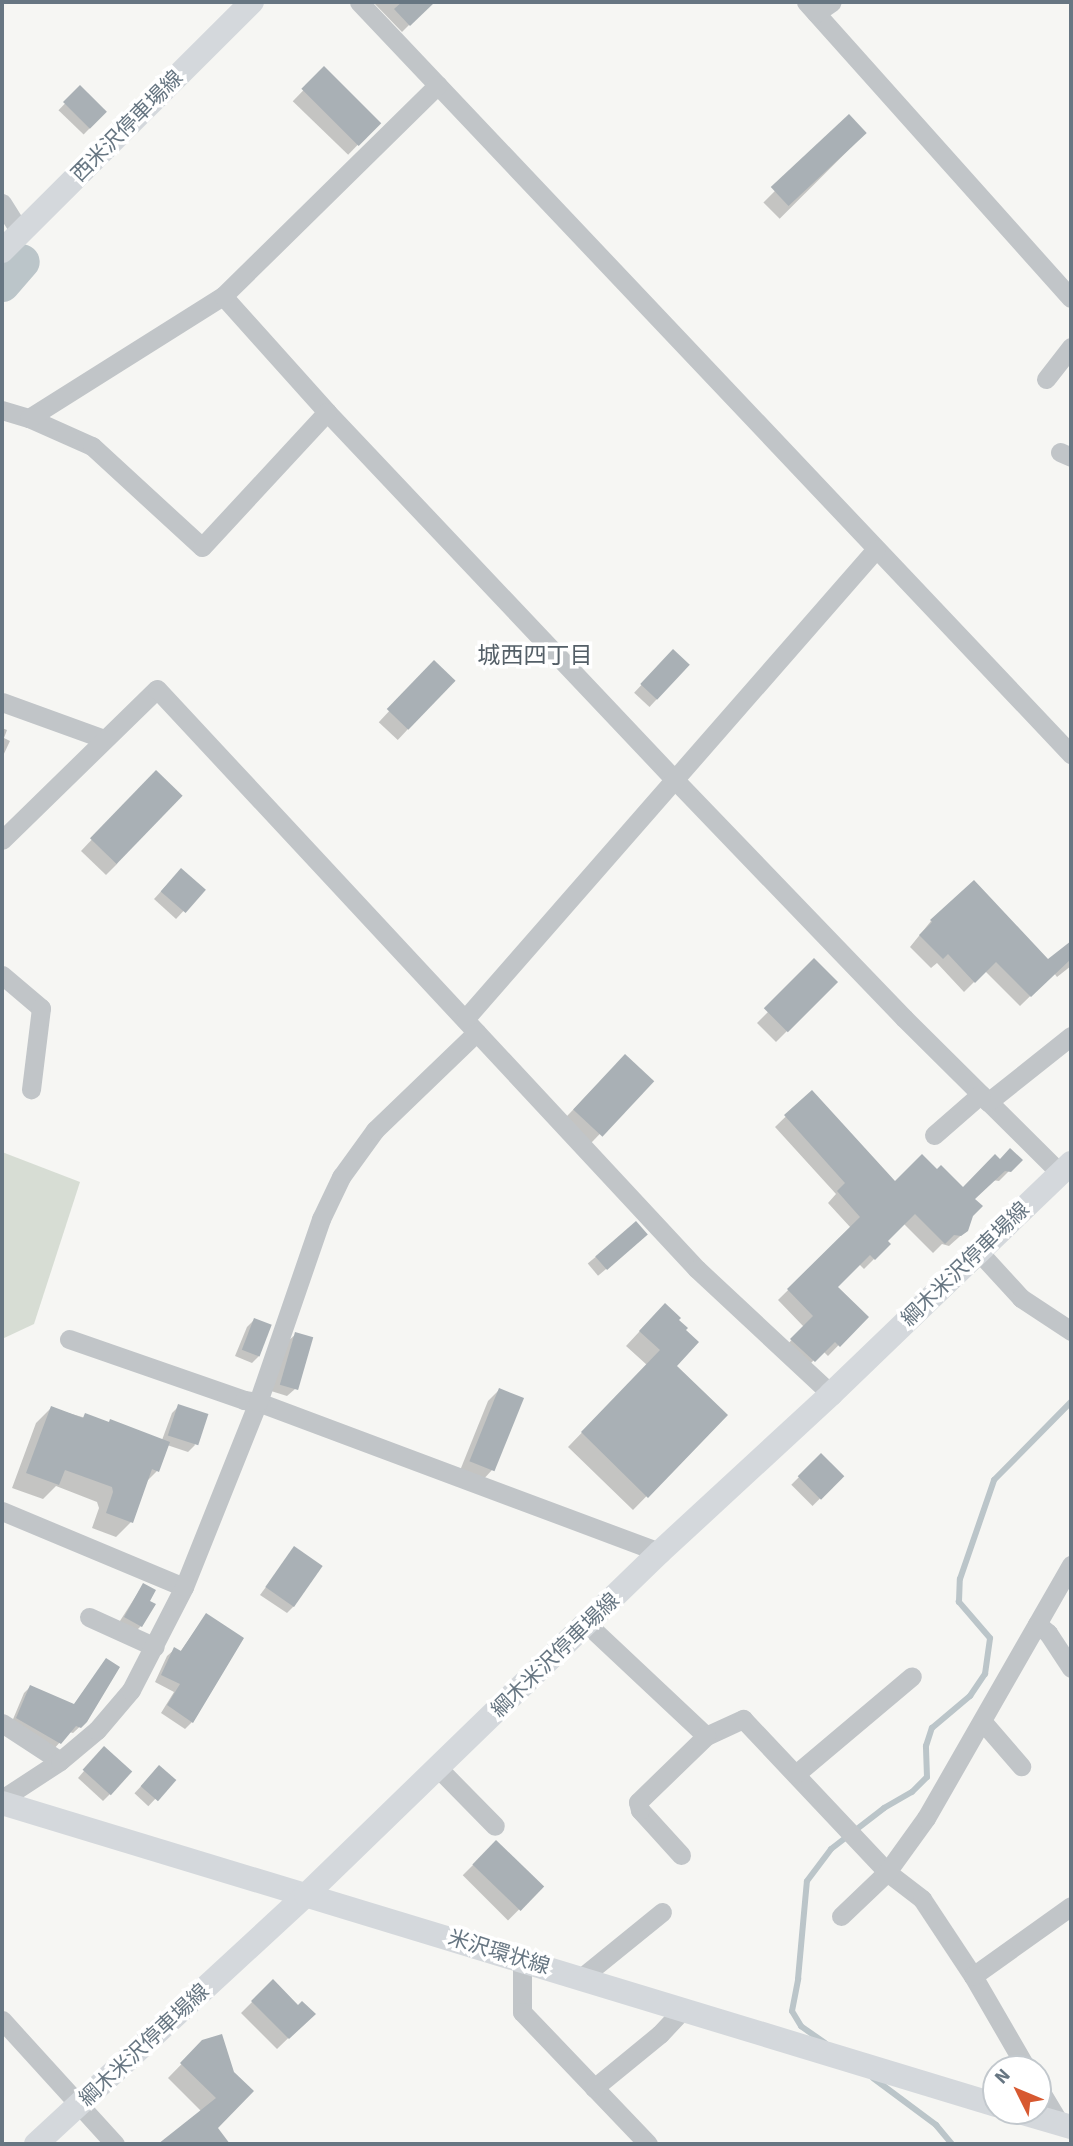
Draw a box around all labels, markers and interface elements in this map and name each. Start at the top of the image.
street label: 西米沢停車場線 [66,65,188,187]
district label: 城西四丁目 [478,642,592,670]
street label: 綱木米沢停車場線 [896,1197,1034,1331]
street label: 綱木米沢停車場線 [486,1588,624,1722]
street label: 米沢環状線 [445,1925,553,1979]
street label: 綱木米沢停車場線 [74,1978,214,2112]
north arrow [982,2055,1052,2125]
text: N [989,2063,1017,2091]

